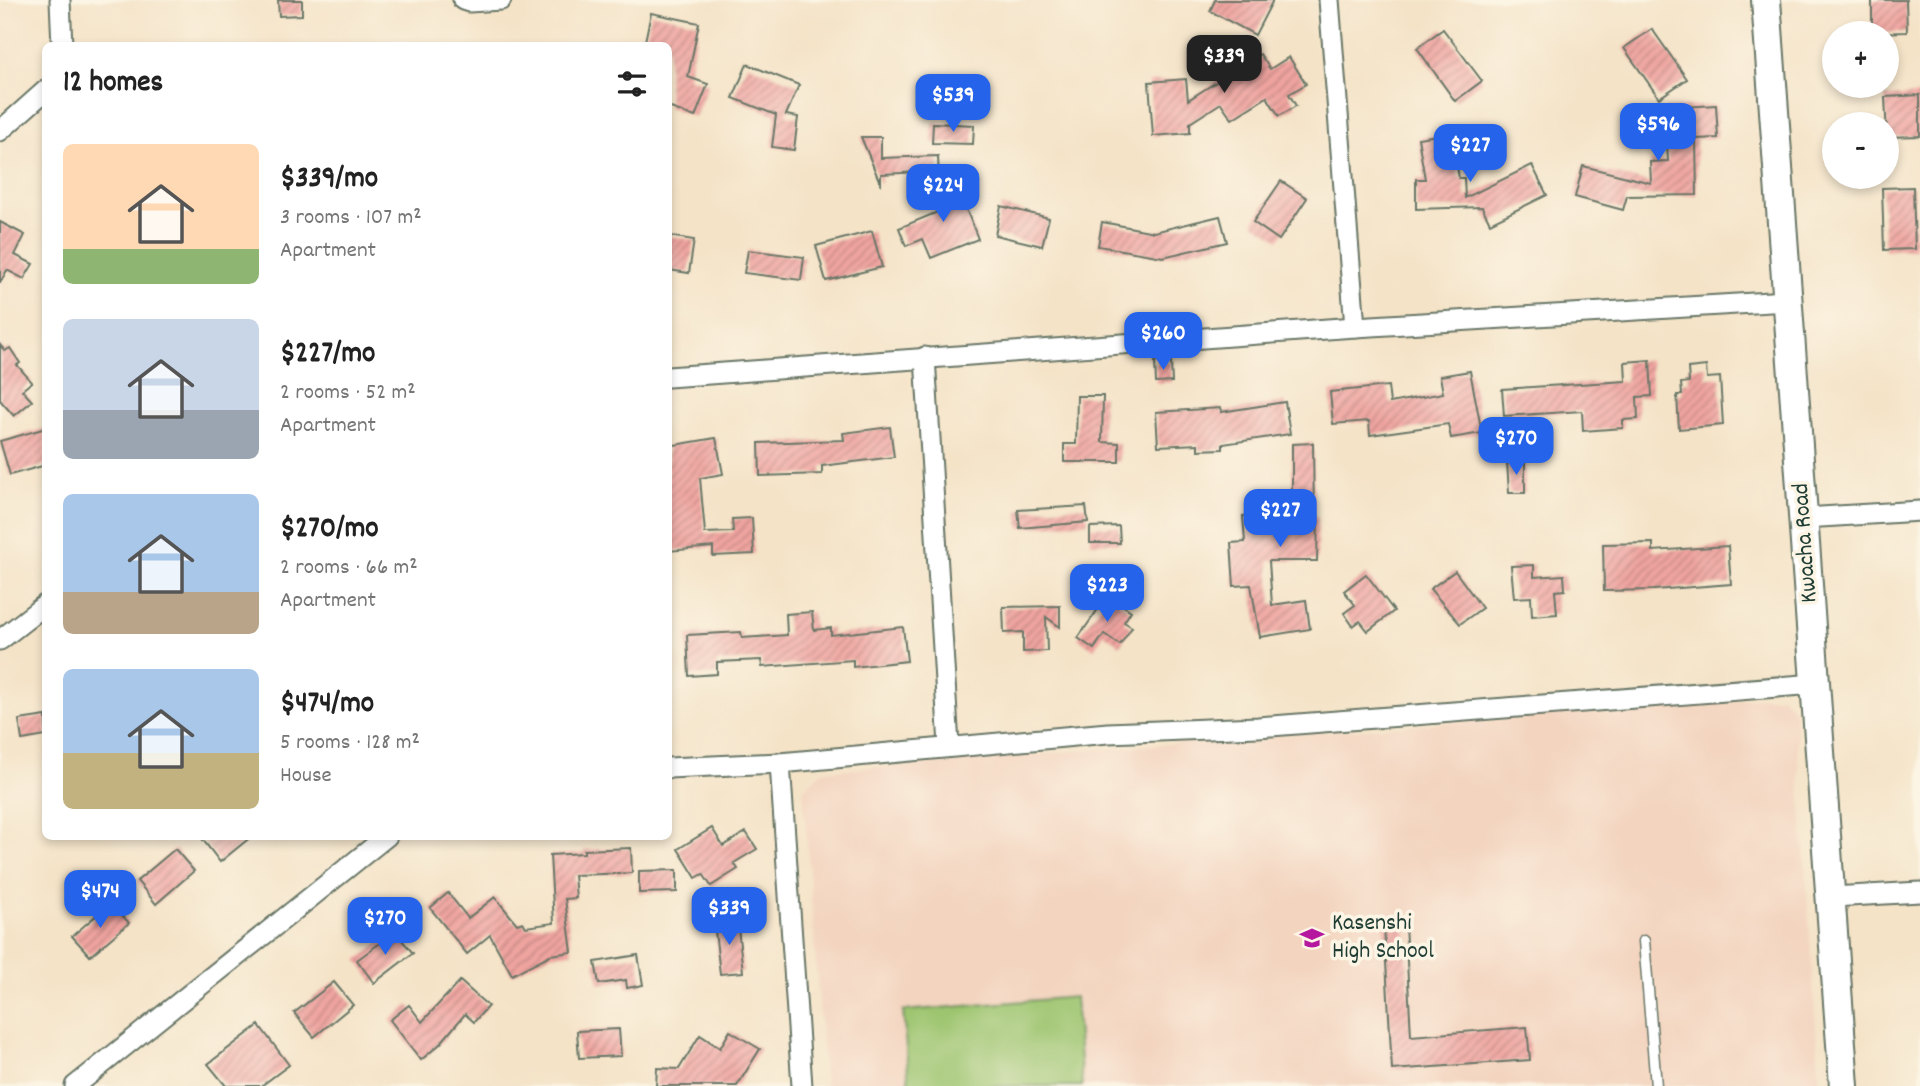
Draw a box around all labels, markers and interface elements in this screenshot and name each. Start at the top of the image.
map controls [1822,21,1899,189]
button: + [1822,21,1899,98]
pin: $339 [1183,36,1265,95]
text: $339 [1203,41,1245,74]
text: 12 homes [63,63,163,106]
icon: filters [613,65,651,103]
pin: $539 [912,74,994,134]
text: $539 [931,80,975,113]
pin: $596 [1617,104,1699,163]
text: $596 [1636,109,1680,142]
button: − [1822,112,1899,189]
pin: $227 [1429,124,1511,184]
text: $227 [1450,130,1490,163]
text: $339/mo [280,159,378,202]
pin: $224 [902,164,984,224]
text: $224 [922,170,964,203]
icon: home [119,172,203,256]
text: 3 rooms · 107 m² [280,202,422,235]
text: Apartment [280,235,376,268]
pin: $260 [1122,312,1204,372]
text: $260 [1140,318,1186,351]
text: $227/mo [280,334,375,377]
icon: home [119,347,203,431]
text: 2 rooms · 52 m² [280,377,416,410]
text: Apartment [280,410,376,443]
pin: $270 [1475,418,1557,477]
text: $270 [1494,423,1538,456]
street label: Kwacha Road [1785,482,1827,604]
pin: $227 [1239,490,1321,549]
text: $227 [1260,495,1300,528]
text: $270/mo [280,509,379,552]
icon: home [119,522,203,606]
text: 2 rooms · 66 m² [280,552,418,585]
pin: $223 [1066,564,1148,624]
text: $223 [1086,570,1128,603]
text: Apartment [280,585,376,618]
text: $474/mo [280,684,374,727]
icon: home [119,697,203,781]
text: 5 rooms · 128 m² [280,727,420,760]
text: House [280,760,332,793]
pin: $474 [59,870,141,930]
text: $474 [80,876,120,909]
pin: $339 [688,888,770,947]
text: $339 [708,893,750,926]
pin: $270 [344,898,426,957]
text: $270 [363,903,407,936]
place label: Kasenshi High School [1332,907,1434,969]
school or university icon: Kasenshi High School [1298,924,1326,952]

